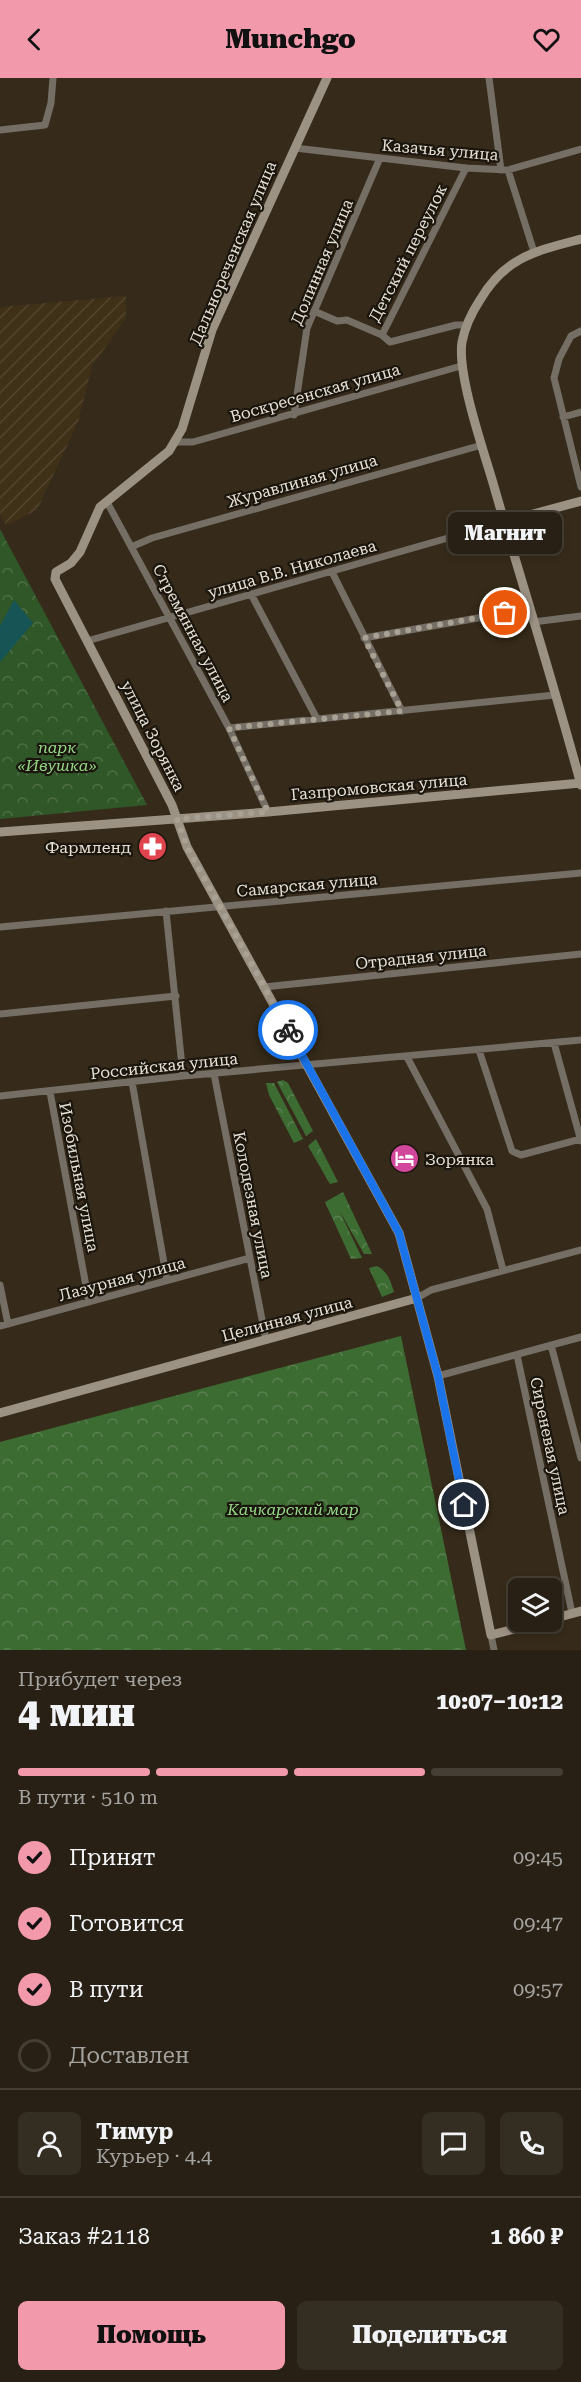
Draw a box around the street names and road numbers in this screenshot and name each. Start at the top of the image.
street label: Казачья улица [381,135,499,165]
street label: Дальнореченская улица [186,158,281,348]
street label: Детский переулок [365,181,451,325]
street label: Долинная улица [287,196,357,328]
street label: Воскресенская улица [228,360,403,426]
street label: Журавлиная улица [225,450,380,512]
street label: улица В.В. Николаева [206,536,379,602]
street label: Стремянная улица [149,561,238,705]
street label: улица Зорянка [117,677,189,795]
street label: Газпромовская улица [290,770,468,804]
street label: Самарская улица [236,869,379,901]
street label: Отрадная улица [354,941,488,973]
street label: Российская улица [89,1049,239,1083]
street label: Изобильная улица [55,1101,103,1254]
street label: Колодезная улица [229,1130,277,1280]
street label: Лазурная улица [56,1253,188,1305]
street label: Целинная улица [220,1292,355,1346]
street label: Сиреневая улица [526,1375,574,1517]

